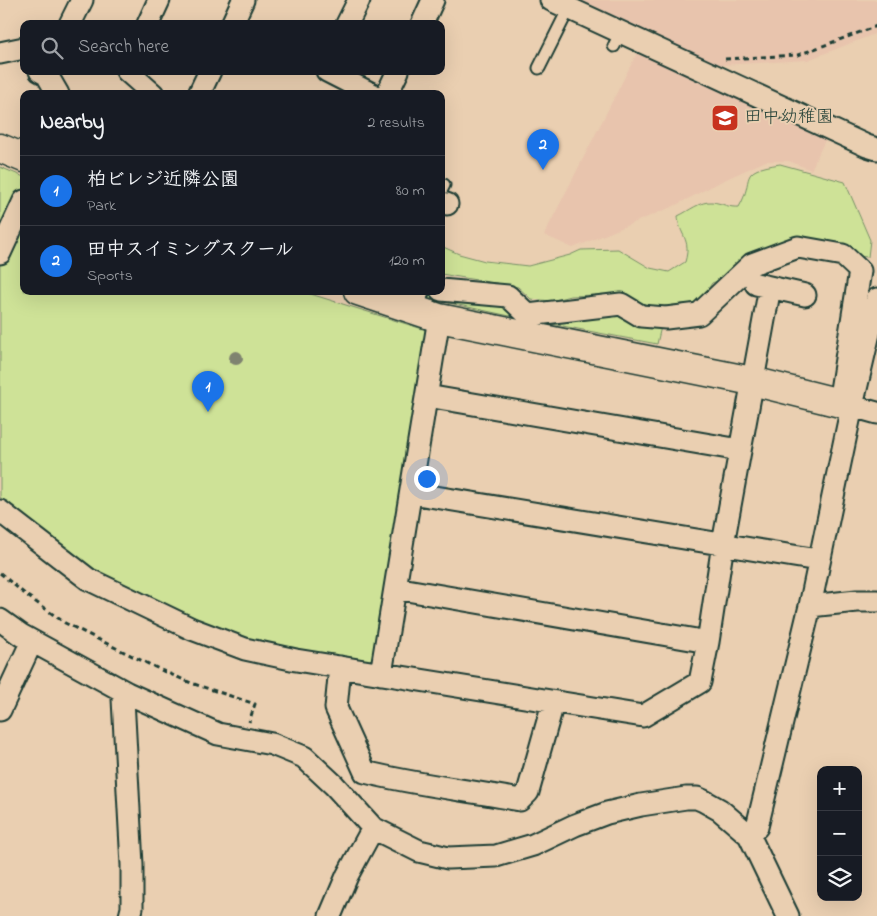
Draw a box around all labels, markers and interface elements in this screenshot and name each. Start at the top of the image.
search box [20,20,445,75]
icon: search [38,34,66,62]
text: Search here [78,34,169,61]
school or university icon: 田中幼稚園 [710,103,740,133]
place label: 田中幼稚園 [744,105,834,131]
text: Nearby [40,108,104,138]
text: 2 results [367,111,425,135]
pin: 2 [527,129,559,170]
text: 柏ビレジ近隣公園 [87,167,239,194]
text: 1 [53,179,59,203]
text: 80 m [396,179,425,203]
text: Park [87,194,116,218]
text: 田中スイミングスクール [87,237,294,264]
text: 2 [52,249,60,273]
text: 120 m [389,249,425,273]
text: Sports [87,264,133,288]
pin: 1 [192,371,224,412]
your location [414,466,440,492]
map controls [817,766,862,901]
button: + [817,766,862,811]
button: − [817,811,862,856]
button: layers [817,856,862,901]

